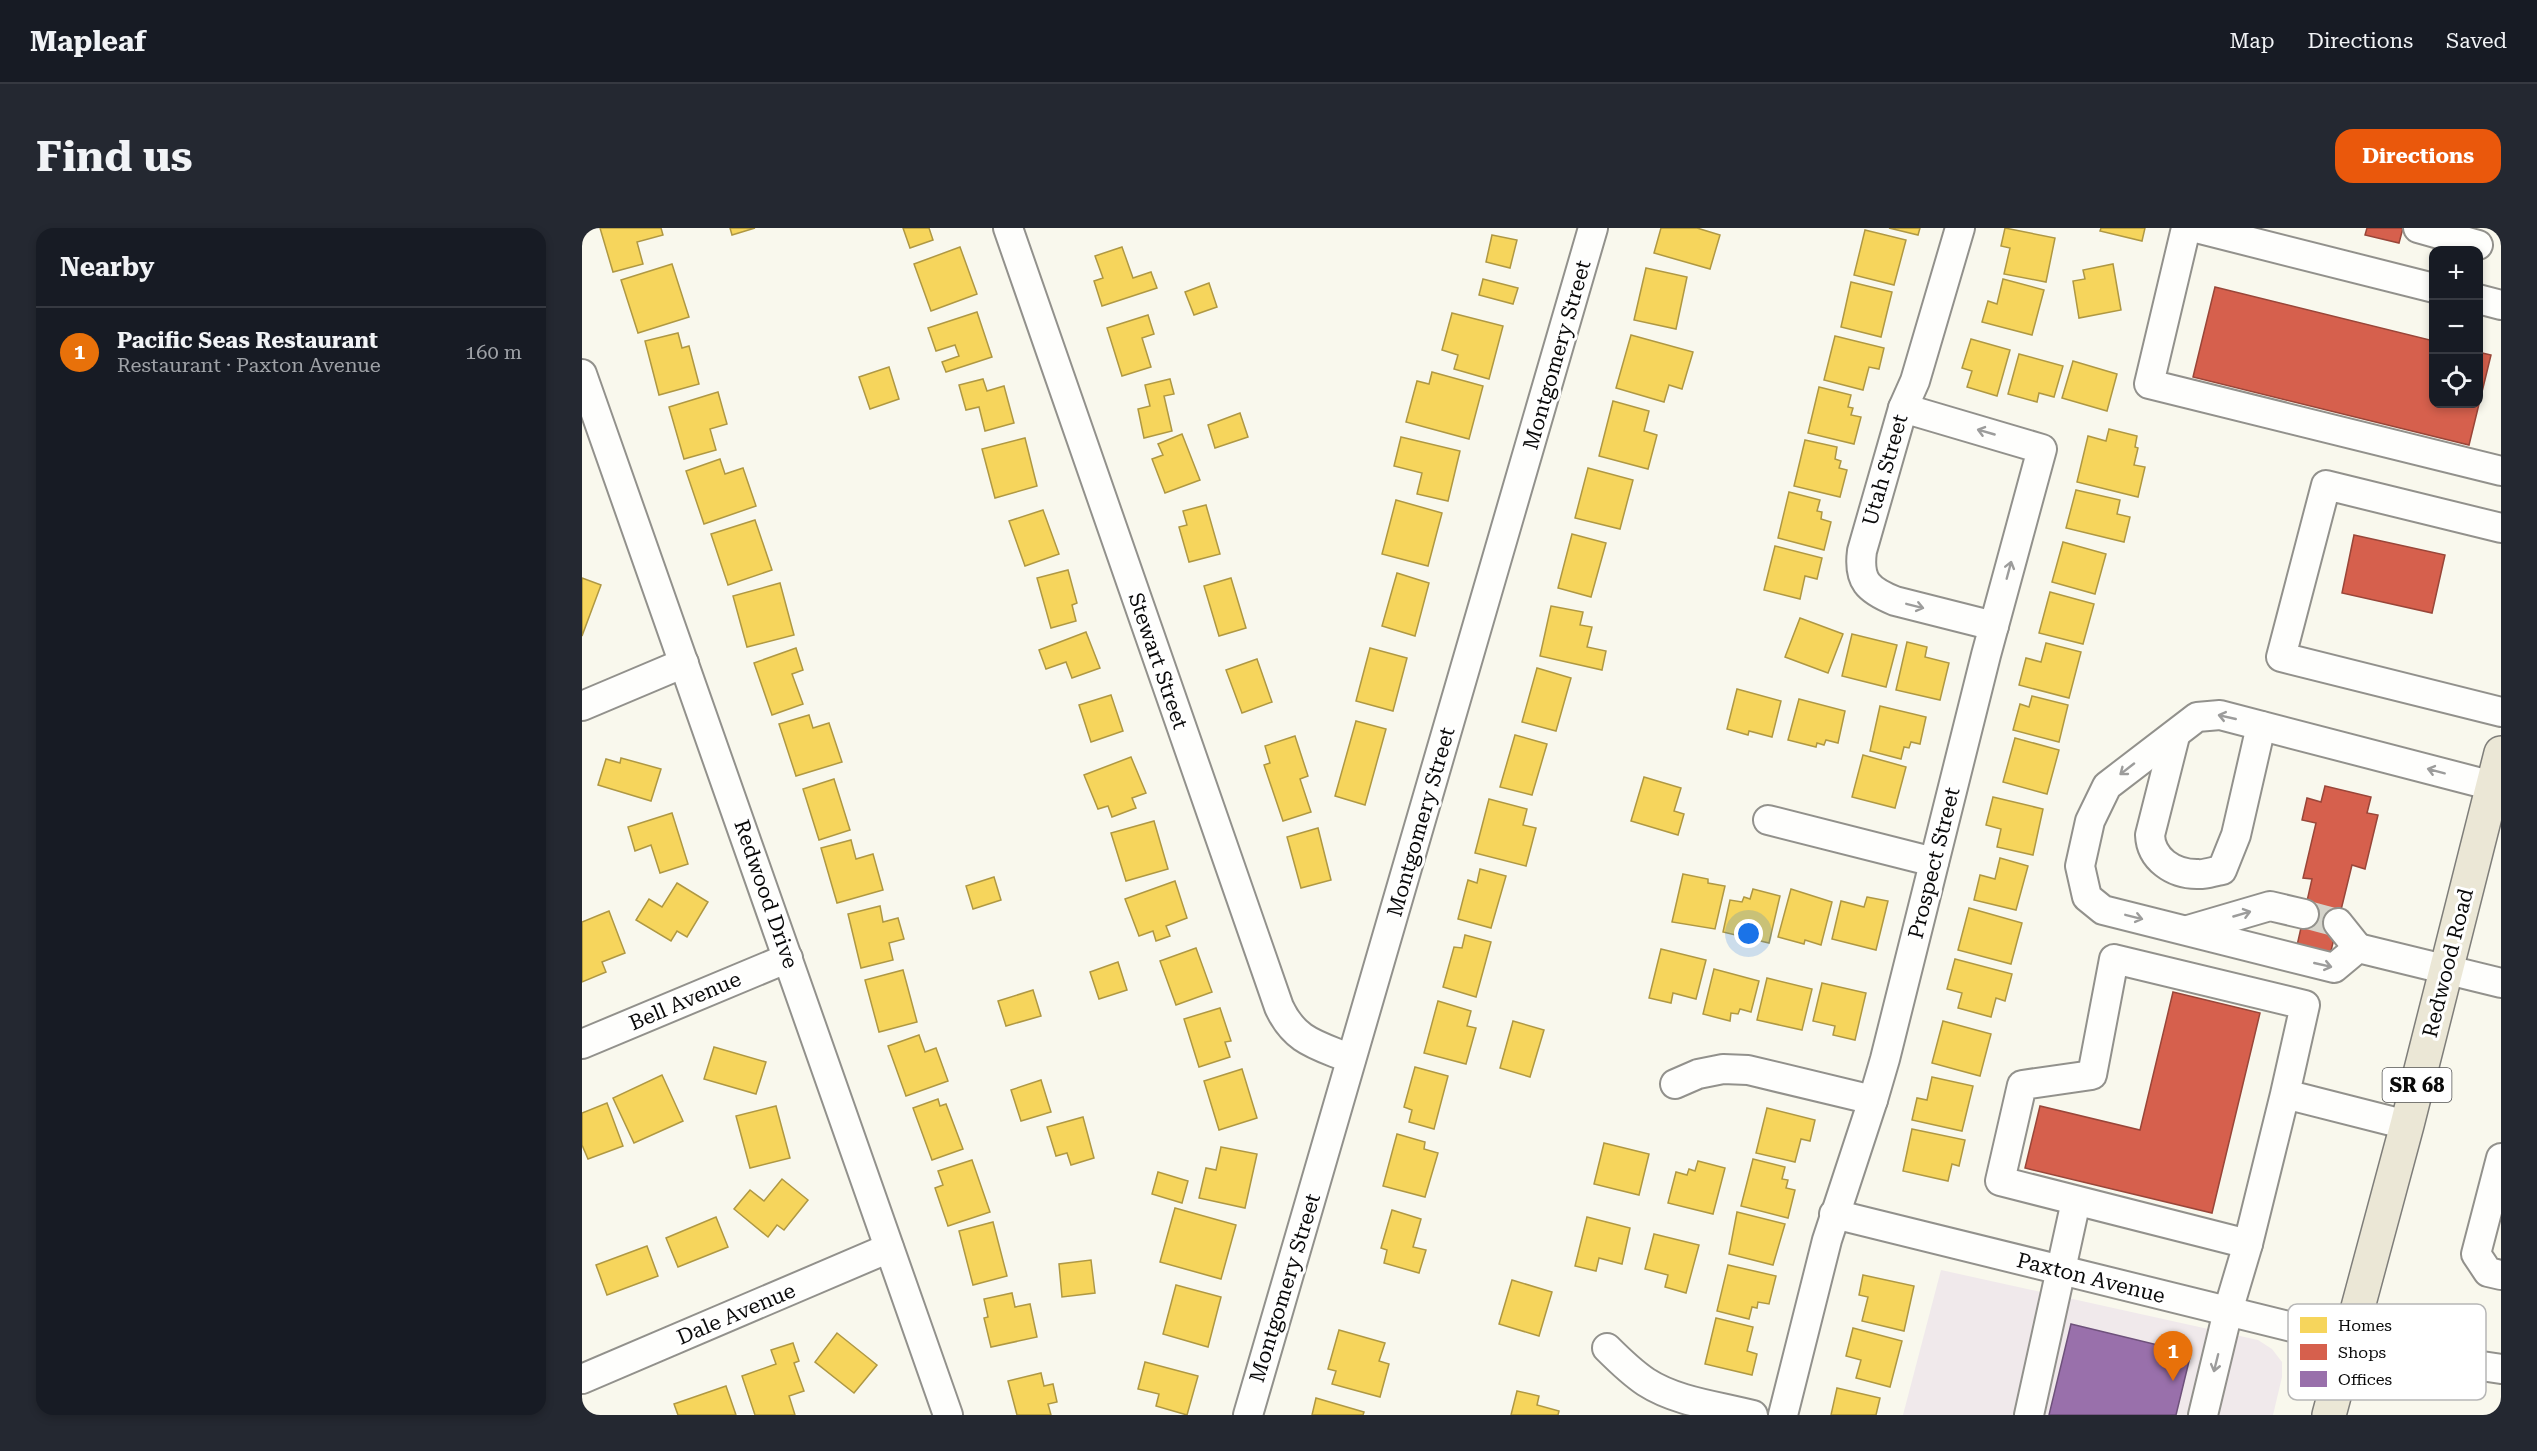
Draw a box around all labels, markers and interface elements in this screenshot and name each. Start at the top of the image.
text: Mapleaf [30,25,146,58]
text: Map [2230,29,2274,53]
text: Directions [2307,29,2413,53]
text: Saved [2446,29,2507,53]
button: Directions [2335,129,2501,183]
text: Find us [36,132,193,181]
map controls [2429,246,2483,408]
button: + [2429,246,2483,300]
text: Nearby [60,252,154,282]
street label: Montgomery Street [1518,257,1596,452]
button: − [2429,300,2483,354]
text: Pacific Seas Restaurant [117,328,378,353]
text: 1 [74,340,85,364]
text: 160 m [465,340,522,364]
text: Restaurant · Paxton Avenue [117,353,381,377]
button: locate [2429,354,2483,408]
street label: Utah Street [1858,411,1912,529]
one-way arrow [1976,426,1995,437]
one-way arrow [2004,561,2015,580]
street label: Stewart Street [1123,590,1193,733]
one-way arrow [1905,600,1924,612]
one-way arrow [2218,711,2237,723]
street label: Montgomery Street [1382,724,1460,919]
one-way arrow [2119,763,2135,776]
one-way arrow [2427,764,2446,776]
street label: Prospect Street [1904,785,1964,941]
street label: Redwood Drive [729,816,803,972]
street label: Redwood Road [2418,886,2478,1040]
one-way arrow [2232,908,2251,919]
one-way arrow [2124,912,2143,924]
your location [1734,919,1763,948]
one-way arrow [2313,960,2332,972]
street label: Bell Avenue [626,967,744,1035]
road number: SR 68 [2382,1068,2452,1102]
street label: Montgomery Street [1245,1191,1325,1385]
street label: Paxton Avenue [2014,1248,2168,1308]
street label: Dale Avenue [673,1278,799,1350]
legend [2288,1304,2486,1400]
text: Homes [2338,1316,2392,1335]
pin: 1 [2154,1332,2192,1381]
text: Shops [2338,1343,2387,1362]
one-way arrow [2209,1353,2221,1372]
text: Offices [2338,1370,2392,1389]

